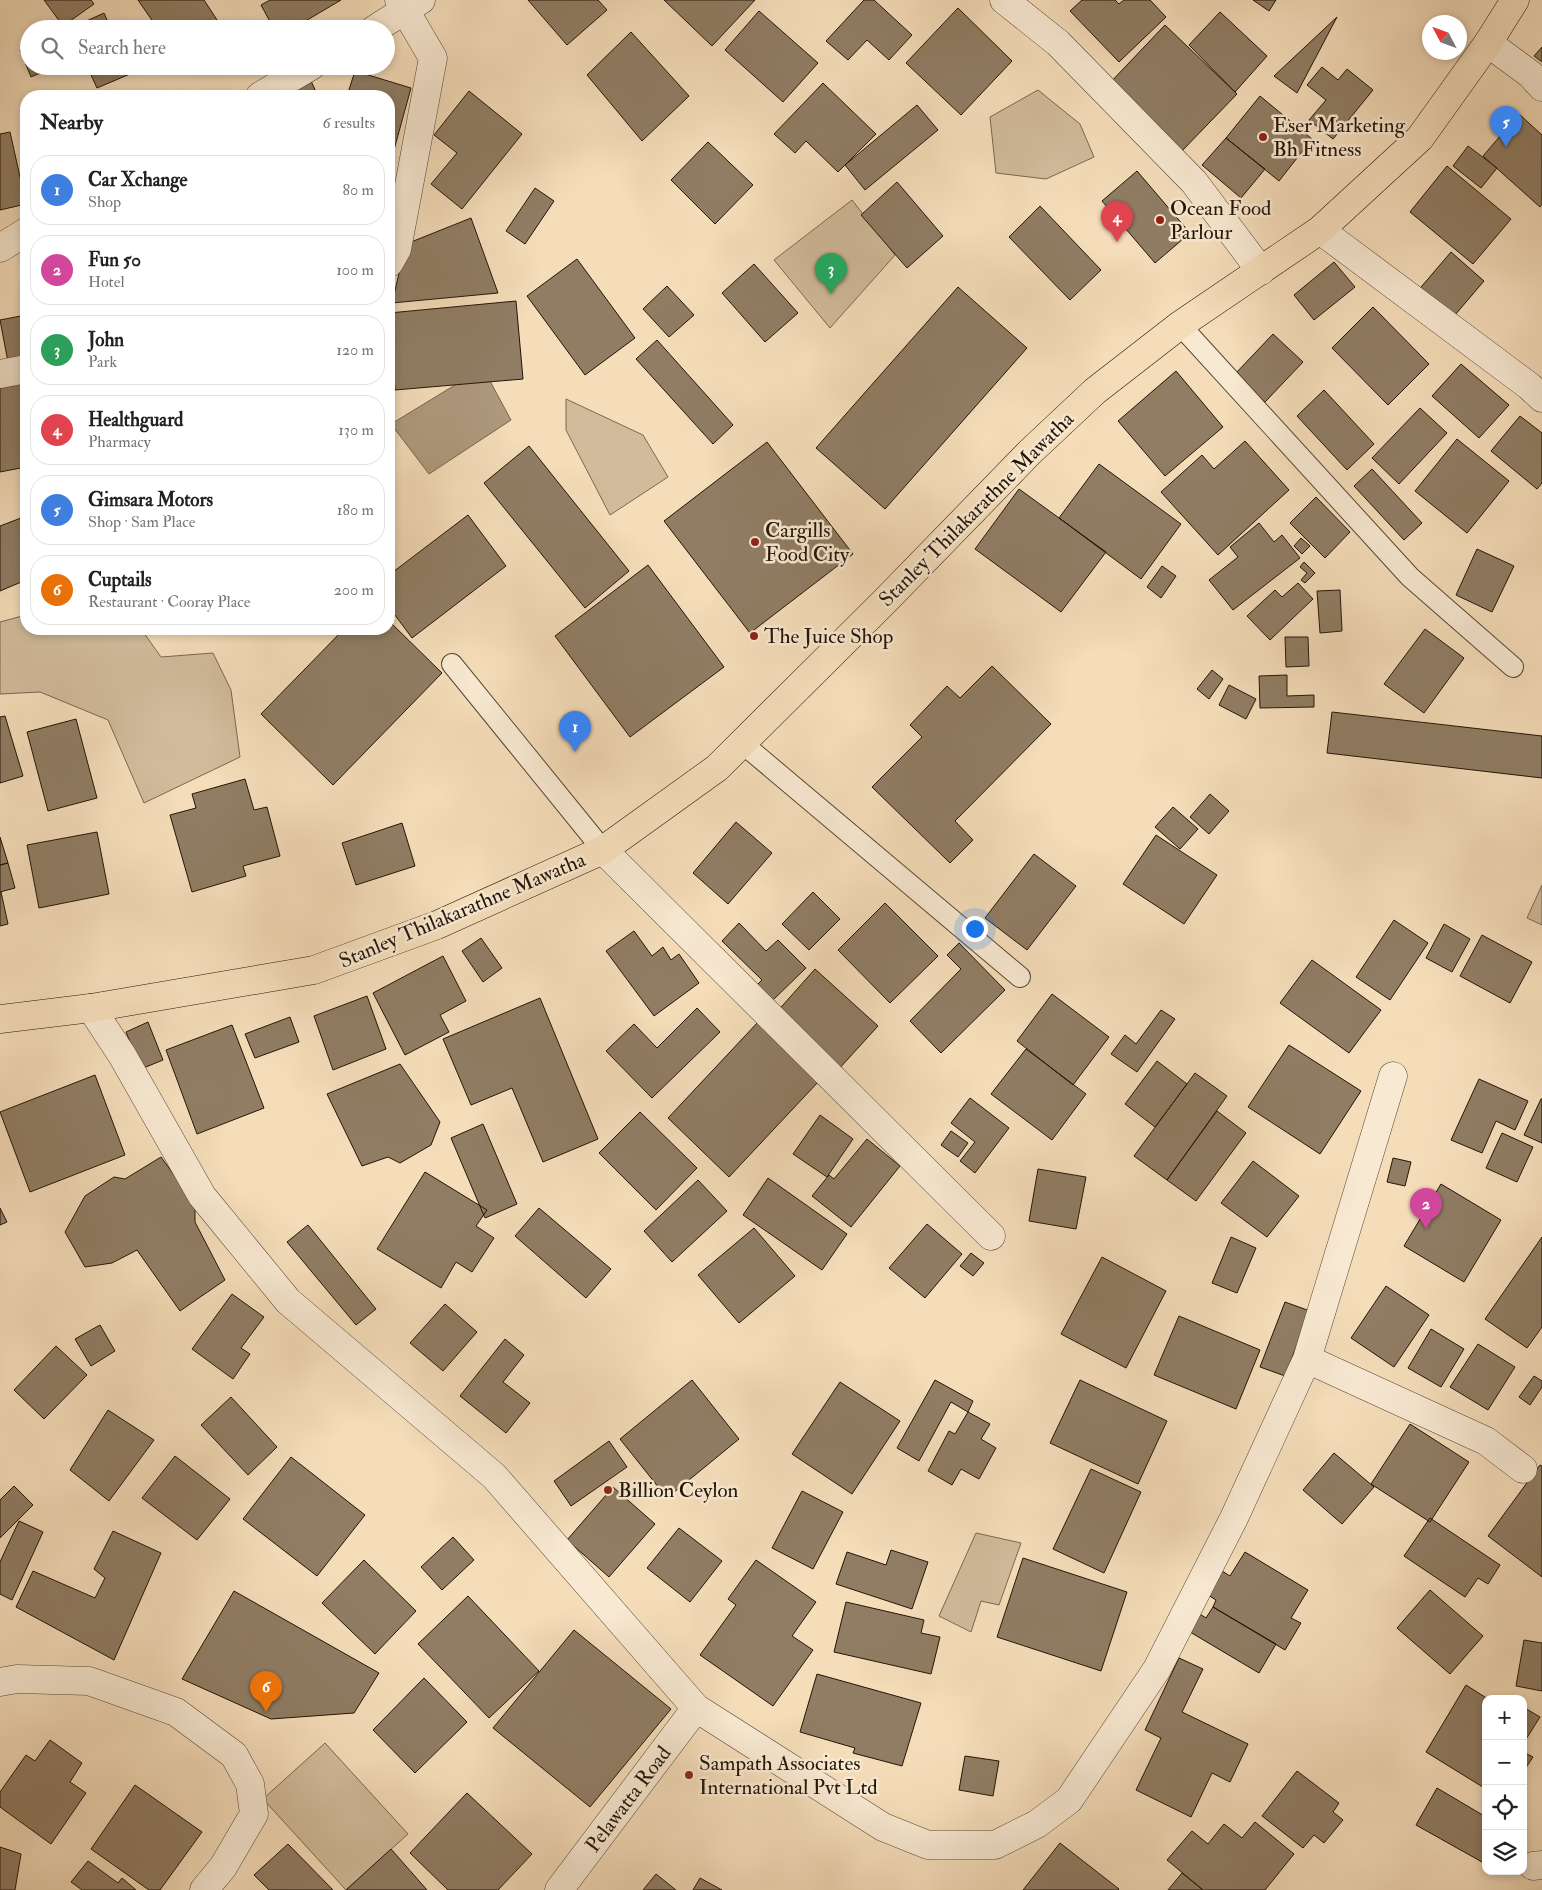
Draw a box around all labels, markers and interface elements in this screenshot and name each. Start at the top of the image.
north arrow [1422,15,1467,60]
search box [20,20,395,75]
icon: search [38,34,66,62]
text: Search here [78,36,166,60]
pin: 5 [1490,106,1522,147]
text: Nearby [40,109,103,136]
place label: Eser Marketing Bh Fitness [1273,112,1406,163]
text: 6 results [323,113,375,133]
marker: Eser Marketing Bh Fitness [1257,131,1269,143]
text: Car Xchange [88,168,188,192]
text: 1 [54,180,60,200]
text: 80 m [343,180,374,200]
text: Shop [88,192,121,212]
place label: Ocean Food Parlour [1170,195,1272,246]
pin: 4 [1101,201,1133,242]
marker: Ocean Food Parlour [1154,214,1166,226]
text: Fun 50 [88,248,141,272]
pin: 3 [815,253,847,294]
text: 2 [53,260,61,280]
text: 100 m [336,260,374,280]
text: Hotel [88,272,125,292]
text: John [88,328,124,352]
text: 3 [54,340,60,360]
text: 120 m [336,340,374,360]
text: Park [88,352,117,372]
street label: Stanley Thilakarathne Mawatha [873,406,1080,613]
text: Healthguard [88,408,183,432]
text: 4 [53,420,61,440]
text: 130 m [338,420,374,440]
text: Pharmacy [88,432,151,452]
text: Gimsara Motors [88,488,213,512]
text: 5 [53,500,61,520]
text: 180 m [337,500,374,520]
text: Shop · Sam Place [88,512,195,532]
place label: Cargills Food City [765,517,850,568]
marker: Cargills Food City [749,536,761,548]
text: Cuptails [88,568,152,592]
text: 6 [53,580,61,600]
text: 200 m [334,580,374,600]
text: Restaurant · Cooray Place [88,592,250,612]
place label: The Juice Shop [764,623,893,650]
marker: The Juice Shop [748,630,760,642]
pin: 1 [559,711,591,752]
street label: Stanley Thilakarathne Mawatha [335,846,590,975]
your location [962,916,988,942]
pin: 2 [1410,1188,1442,1229]
place label: Billion Ceylon [618,1477,739,1504]
marker: Billion Ceylon [602,1484,614,1496]
pin: 6 [250,1671,282,1712]
map controls [1482,1695,1527,1875]
button: + [1482,1695,1527,1740]
street label: Pelawatta Road [580,1740,678,1858]
button: − [1482,1740,1527,1785]
place label: Sampath Associates International Pvt Ltd [699,1750,878,1801]
marker: Sampath Associates International Pvt Ltd [683,1769,695,1781]
button: locate [1482,1785,1527,1830]
button: layers [1482,1830,1527,1875]

